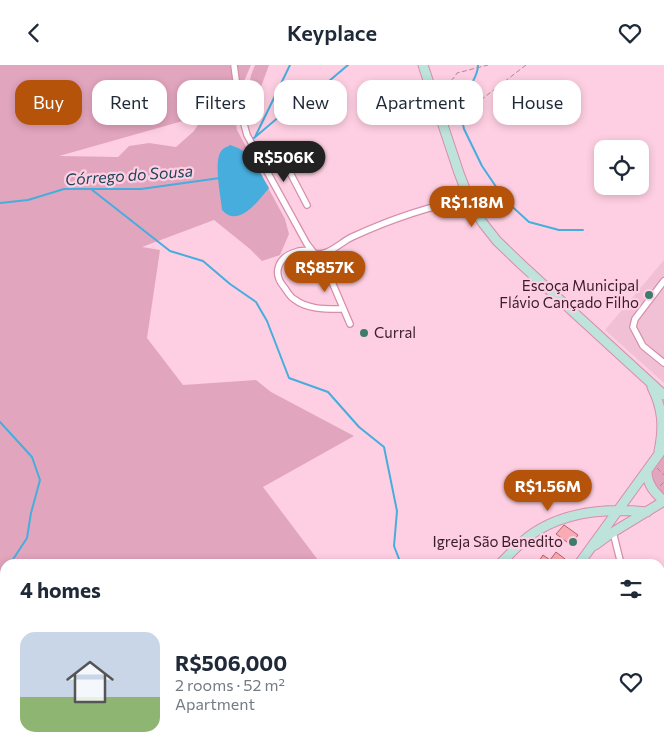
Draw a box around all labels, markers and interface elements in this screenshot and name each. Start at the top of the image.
icon: back [20,19,48,47]
text: Keyplace [287,19,377,46]
icon: heart [616,19,644,47]
chip: Buy [15,80,82,125]
chip: Rent [92,80,167,125]
chip: Filters [177,80,264,125]
chip: New [274,80,347,125]
chip: Apartment [357,80,483,125]
chip: House [493,80,581,125]
map controls [594,140,649,195]
button: locate [594,140,649,195]
pin: R$506K [243,141,325,183]
text: R$506K [253,147,315,166]
water label: Córrego do Sousa [64,161,193,188]
pin: R$1.18M [426,185,518,228]
text: R$1.18M [440,192,504,211]
pin: R$857K [284,251,366,293]
text: R$857K [295,257,355,276]
place label: Escoça Municipal Flávio Cançado Filho [499,276,639,311]
marker: Escoça Municipal Flávio Cançado Filho [643,289,655,301]
place label: Curral [374,323,416,341]
marker: Curral [358,327,370,339]
pin: R$1.56M [502,469,594,512]
text: R$1.56M [515,476,581,495]
place label: Igreja São Benedito [432,532,563,550]
marker: Igreja São Benedito [567,536,579,548]
icon: filters [617,575,645,603]
text: 4 homes [20,577,101,602]
text: R$506,000 [175,650,287,675]
icon: home [60,652,120,712]
icon: heart [617,668,645,696]
text: 2 rooms · 52 m² [175,675,285,694]
text: Apartment [175,694,255,713]

